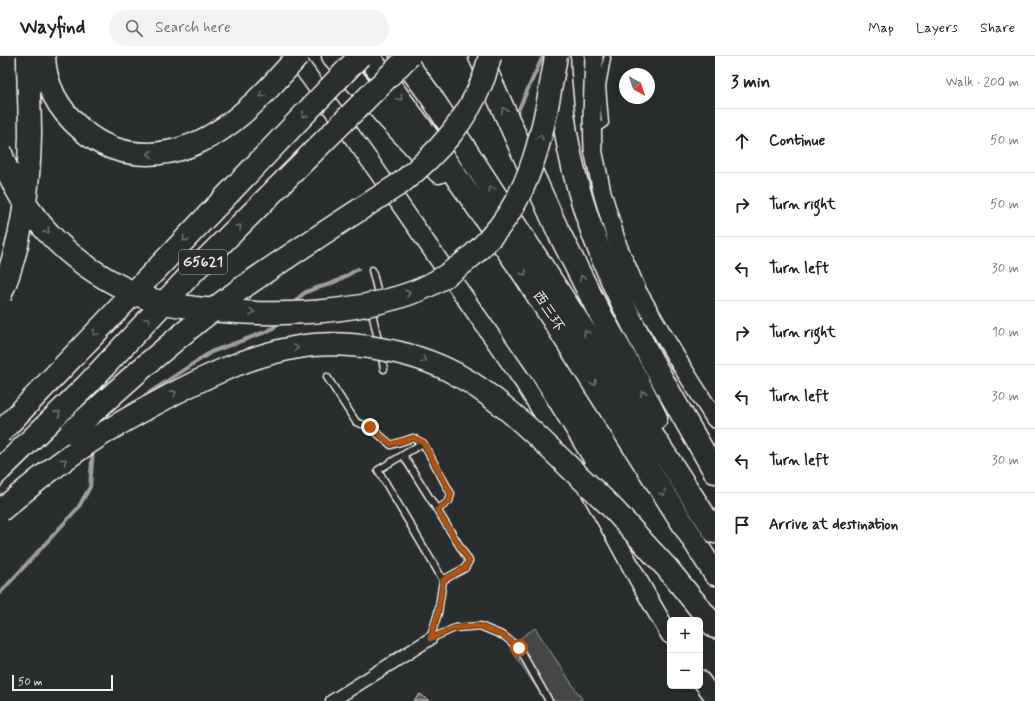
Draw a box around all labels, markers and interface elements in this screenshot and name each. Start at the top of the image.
search box [109,10,389,46]
text: Wayfind [20,15,85,40]
icon: search [123,17,145,39]
text: Search here [155,18,231,38]
text: Map [868,19,894,37]
text: Layers [916,19,958,37]
text: Share [980,19,1015,37]
north arrow [619,68,655,104]
text: 3 min [731,71,770,93]
text: Walk · 200 m [945,74,1019,91]
one-way arrow [259,90,267,98]
one-way arrow [395,94,402,101]
one-way arrow [501,106,509,114]
one-way arrow [302,110,309,117]
icon: ahead [731,130,753,152]
text: Continue [769,131,825,151]
text: 50 m [990,132,1019,149]
one-way arrow [535,134,544,141]
one-way arrow [147,149,153,158]
one-way arrow [489,186,496,193]
icon: right [731,194,753,216]
text: Turn right [769,195,836,215]
text: 50 m [990,196,1019,213]
one-way arrow [234,224,241,231]
one-way arrow [42,226,49,234]
one-way arrow [183,234,190,242]
road number: G5621 [179,250,227,274]
icon: left [731,258,753,280]
text: Turn left [769,259,829,279]
text: 30 m [992,260,1019,277]
one-way arrow [519,269,526,276]
one-way arrow [579,275,587,283]
street label: 西三环 [527,287,569,335]
one-way arrow [404,289,411,298]
one-way arrow [249,308,255,317]
one-way arrow [143,317,151,325]
icon: right [731,322,753,344]
text: Turn right [769,323,836,343]
text: 10 m [992,324,1019,341]
one-way arrow [93,328,100,336]
one-way arrow [583,330,590,337]
one-way arrow [293,344,299,353]
one-way arrow [420,356,427,364]
one-way arrow [589,378,596,385]
icon: left [731,386,753,408]
text: Turn left [769,387,829,407]
text: 30 m [992,388,1019,405]
one-way arrow [640,390,648,397]
one-way arrow [170,391,178,398]
one-way arrow [53,411,61,418]
route end [361,418,379,436]
icon: left [731,450,753,472]
text: Turn left [769,451,829,471]
text: 30 m [992,452,1019,469]
one-way arrow [59,459,66,466]
one-way arrow [658,489,666,496]
icon: arrive [731,514,753,536]
text: Arrive at destination [769,515,898,535]
map controls [667,617,703,689]
button: + [667,617,703,653]
route start [510,639,528,657]
button: − [667,653,703,689]
scale bar [12,673,113,692]
text: 50 m [18,675,43,689]

